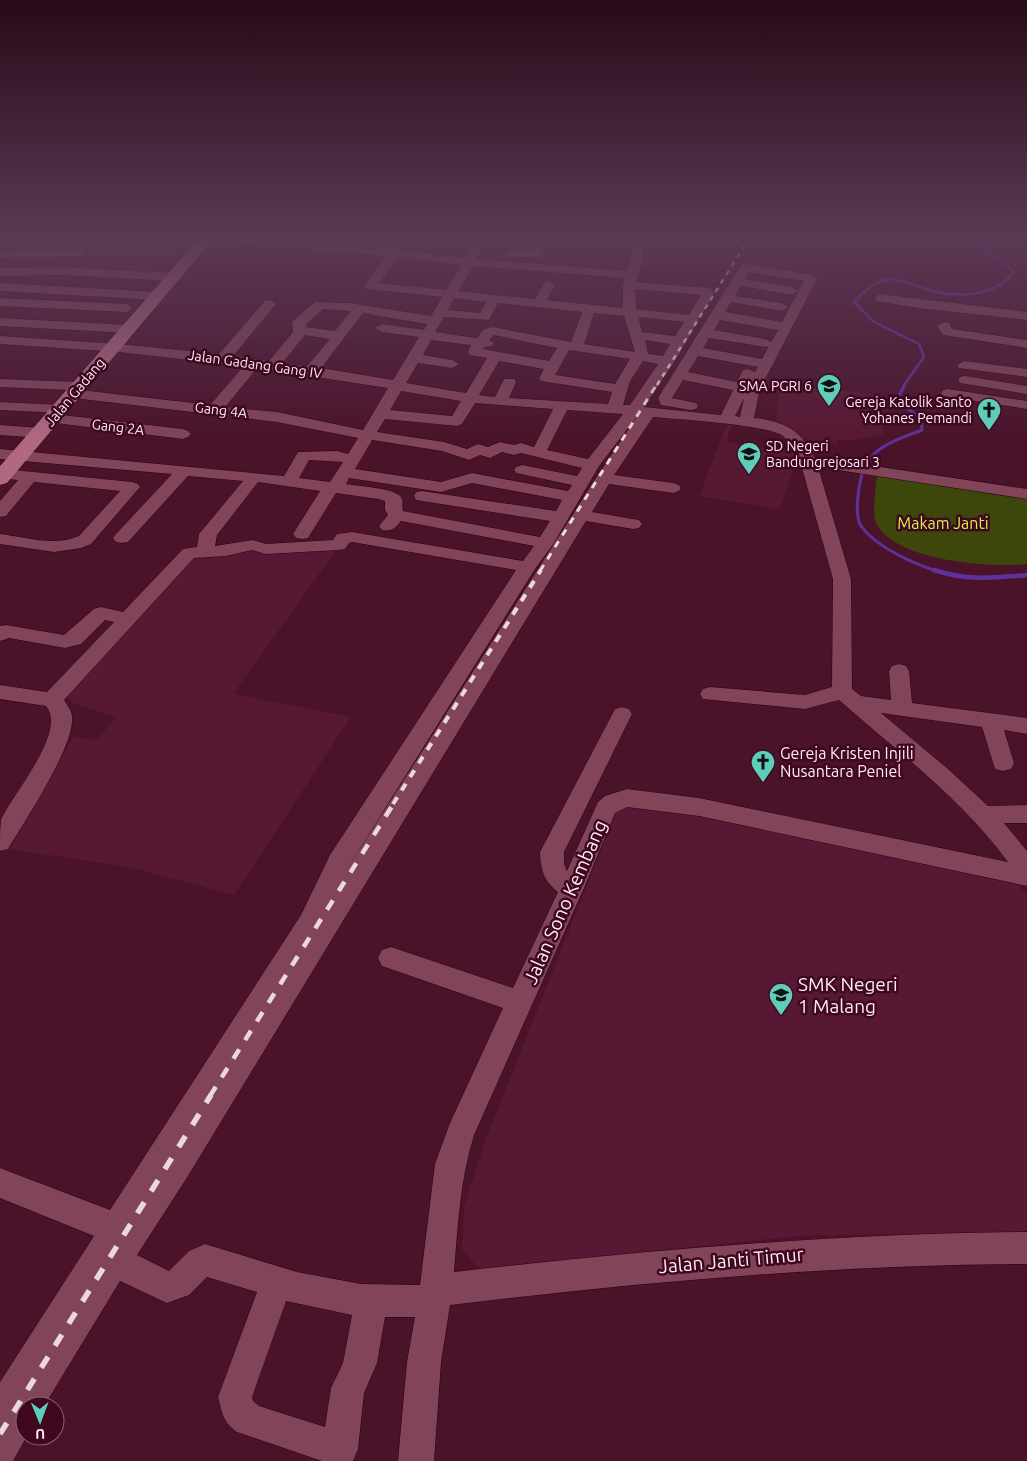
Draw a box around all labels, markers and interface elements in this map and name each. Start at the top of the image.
street label: Jalan Gadang Gang IV [187,347,323,381]
street label: Jalan Gadang [42,355,108,429]
school or university icon: SMA PGRI 6 [816,373,842,407]
place label: SMA PGRI 6 [739,378,812,394]
place label: Gereja Katolik Santo Yohanes Pemandi [845,394,972,426]
church icon: Gereja Katolik Santo Yohanes Pemandi [976,397,1002,431]
street label: Gang 4A [194,399,248,421]
street label: Gang 2A [91,416,145,438]
place label: SD Negeri Bandungrejosari 3 [766,438,880,470]
school or university icon: SD Negeri Bandungrejosari 3 [736,441,762,475]
park label: Makam Janti [897,514,989,532]
place label: Gereja Kristen Injili Nusantara Peniel [780,744,914,780]
church icon: Gereja Kristen Injili Nusantara Peniel [750,749,776,783]
street label: Jalan Sono Kembang [519,817,611,987]
place label: SMK Negeri 1 Malang [798,973,898,1017]
school or university icon: SMK Negeri 1 Malang [768,982,794,1016]
street label: Jalan Janti Timur [658,1243,804,1277]
north arrow [15,1396,65,1446]
text: U [35,1426,45,1442]

